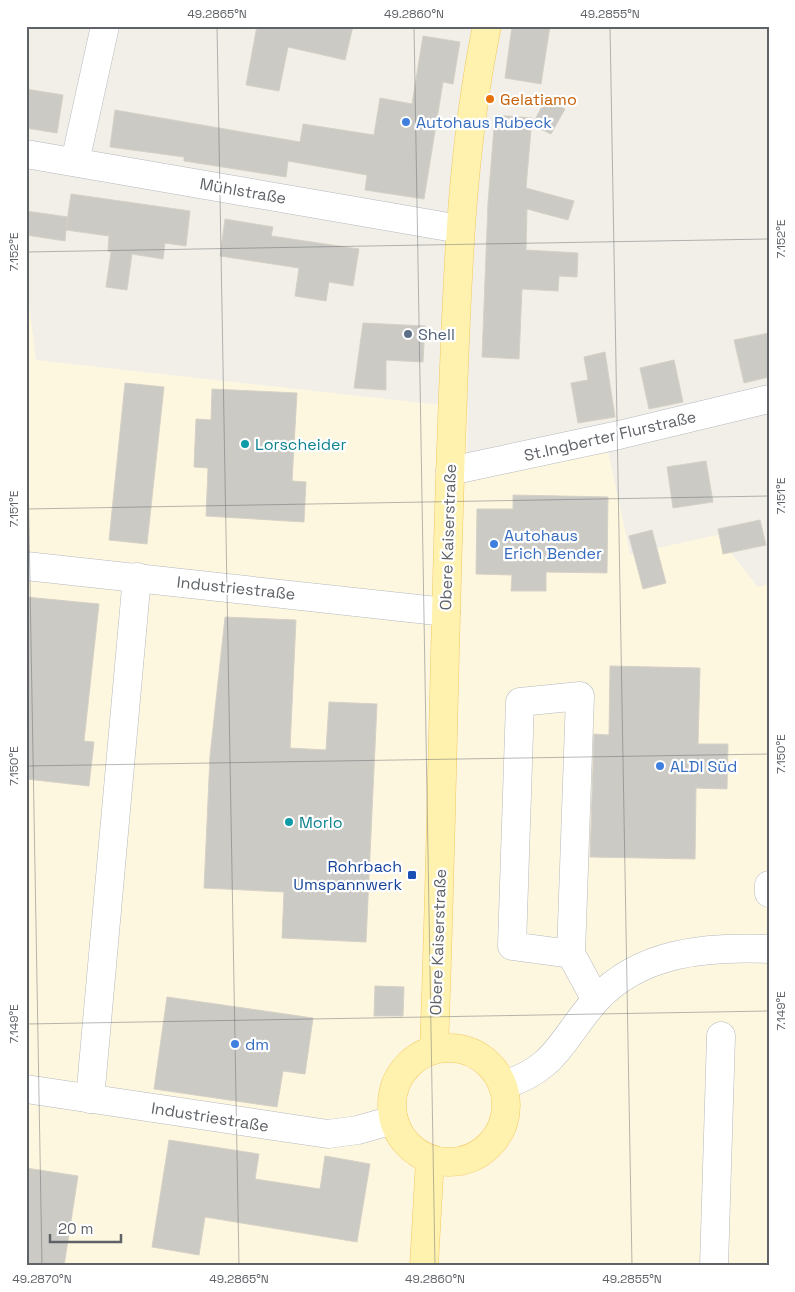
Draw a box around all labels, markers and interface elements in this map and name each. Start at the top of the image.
text: 49.2865°N [187,6,247,22]
text: 49.2860°N [384,6,444,22]
text: 49.2855°N [580,6,640,22]
place label: Gelatiamo [500,89,577,110]
marker: Gelatiamo [484,93,496,105]
place label: Autohaus Rubeck [416,112,552,133]
marker: Autohaus Rubeck [400,116,412,128]
street label: Mühlstraße [198,173,288,209]
text: 7.152°E [773,219,789,259]
text: 7.152°E [6,232,22,272]
place label: Shell [418,324,455,345]
marker: Shell [402,328,414,340]
street label: St.Ingberter Flurstraße [522,406,698,466]
place label: Lorscheider [255,434,346,455]
marker: Lorscheider [239,438,251,450]
street label: Obere Kaiserstraße [435,463,461,611]
text: 7.151°E [773,477,789,514]
text: 7.151°E [6,490,22,527]
place label: Autohaus Erich Bender [504,525,602,564]
marker: Autohaus Erich Bender [488,538,500,550]
street label: Industriestraße [176,571,296,605]
text: 7.150°E [773,734,789,774]
text: 7.150°E [6,746,22,786]
place label: ALDI Süd [670,756,737,777]
marker: ALDI Süd [654,760,666,772]
place label: Morlo [299,812,343,833]
marker: Morlo [283,816,295,828]
place label: Rohrbach Umspannwerk [293,856,402,895]
street label: Obere Kaiserstraße [425,868,451,1016]
marker: Rohrbach Umspannwerk [406,869,418,881]
text: 7.149°E [773,991,789,1031]
text: 7.149°E [6,1004,22,1044]
place label: dm [245,1034,269,1055]
marker: dm [229,1038,241,1050]
street label: Industriestraße [150,1097,270,1137]
scale bar [50,1212,121,1244]
text: 20 m [58,1219,93,1238]
text: 49.2870°N [12,1271,72,1287]
text: 49.2865°N [209,1271,269,1287]
text: 49.2860°N [405,1271,465,1287]
text: 49.2855°N [602,1271,662,1287]

